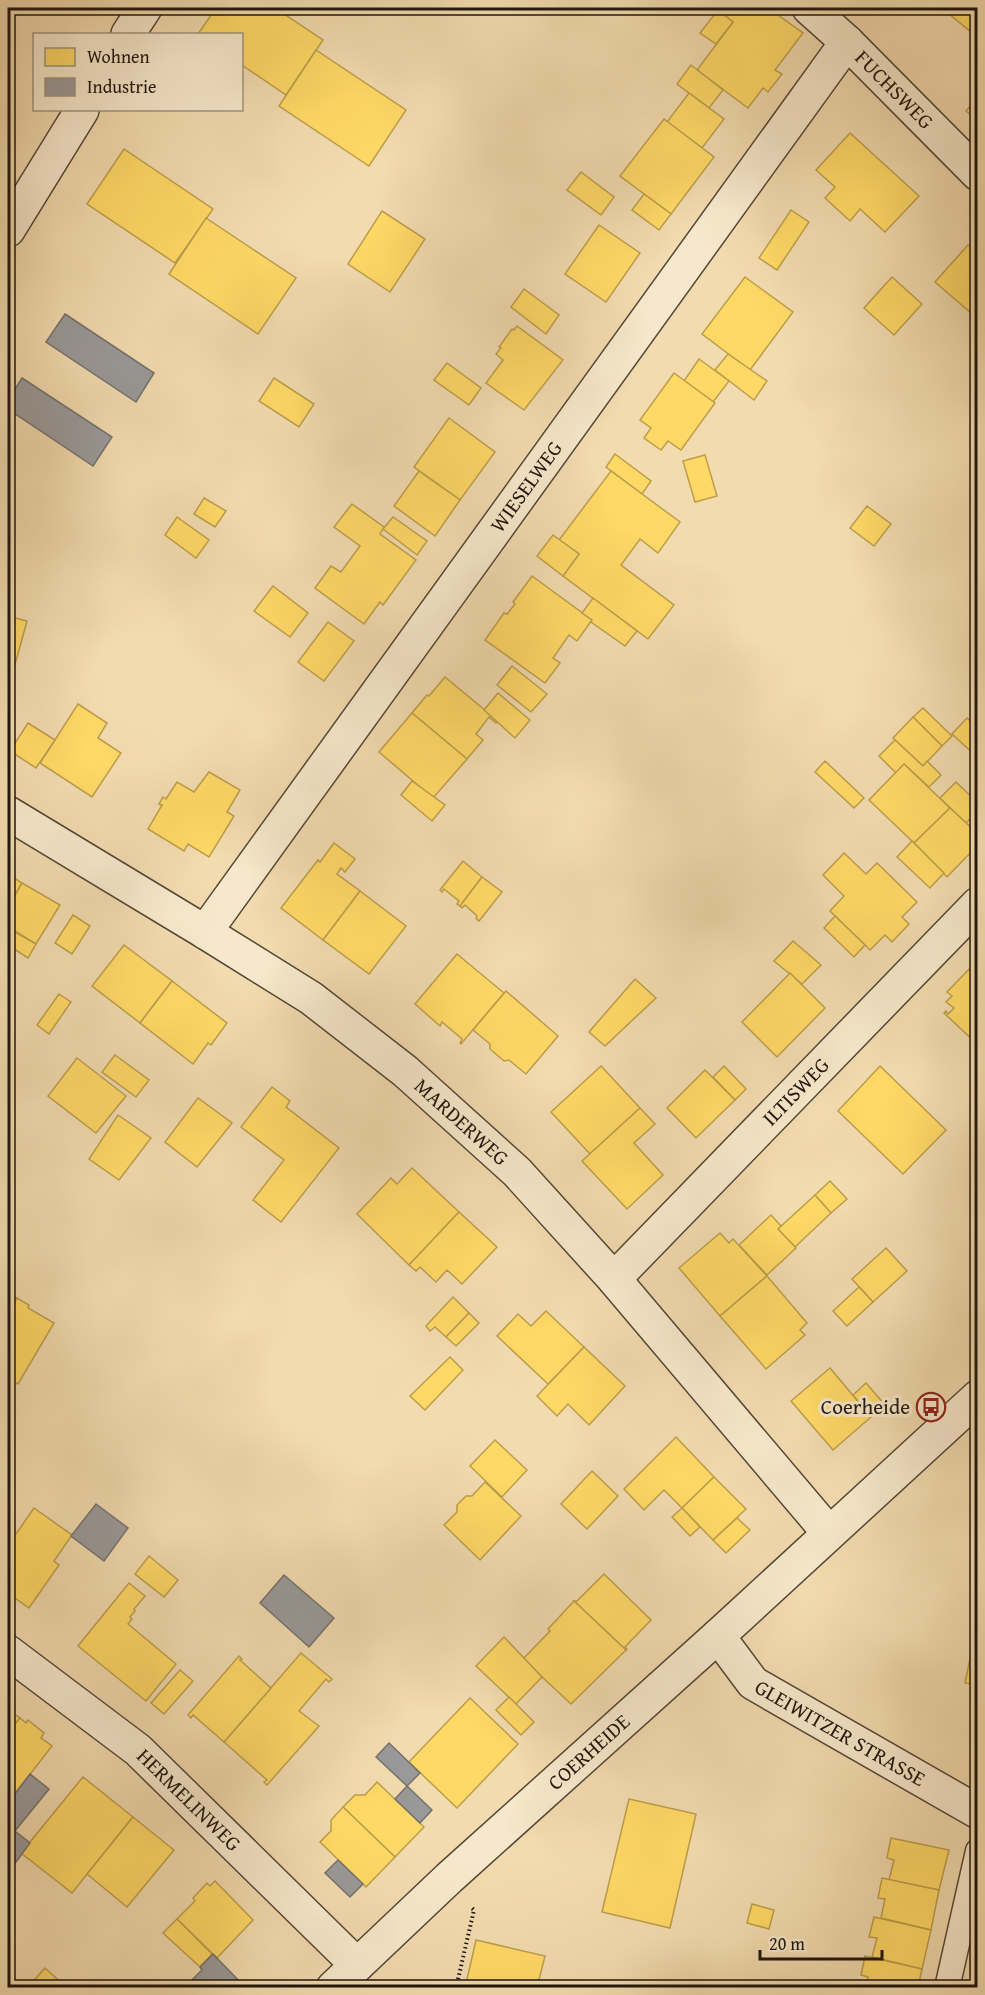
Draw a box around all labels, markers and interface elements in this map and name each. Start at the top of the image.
legend [33,33,243,111]
text: Wohnen [87,43,150,70]
street label: FUCHSWEG [848,43,941,136]
text: Industrie [87,73,156,100]
street label: WIESELWEG [482,434,569,539]
street label: ILTISWEG [755,1050,836,1133]
street label: MARDERWEG [408,1071,516,1172]
place label: Coerheide [821,1391,910,1422]
bus stop icon: Coerheide [915,1391,947,1423]
street label: GLEIWITZER STRASSE [749,1671,932,1794]
street label: COERHEIDE [541,1706,637,1797]
street label: HERMELINWEG [130,1741,248,1858]
scale bar [760,1923,882,1961]
text: 20 m [769,1930,805,1957]

